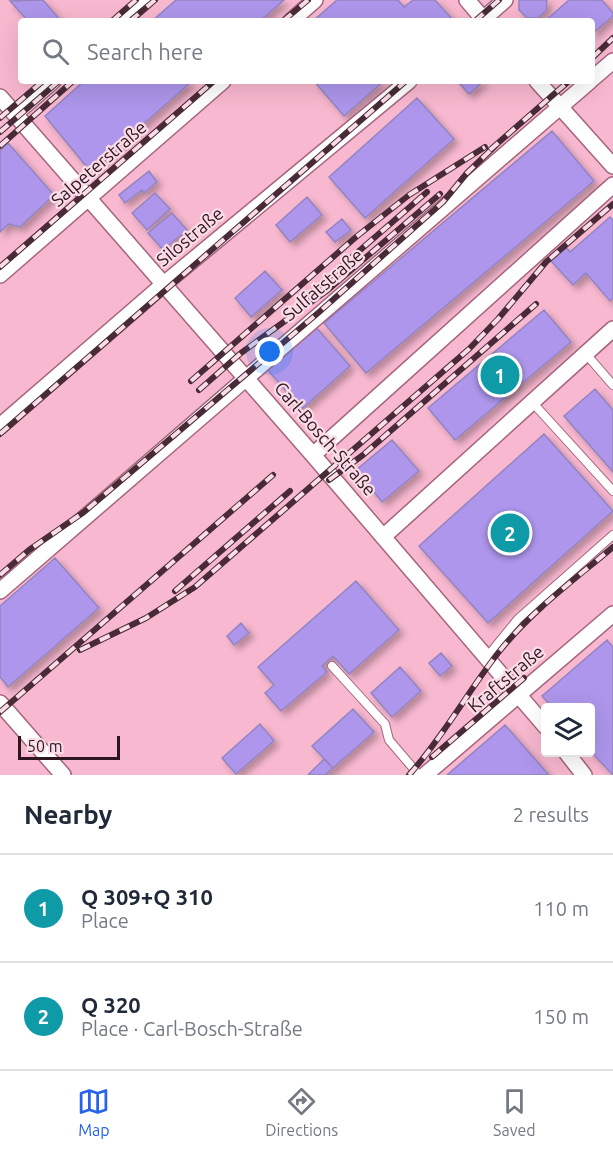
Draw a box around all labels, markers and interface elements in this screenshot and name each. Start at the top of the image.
search box [18,18,595,84]
icon: search [39,35,72,68]
text: Search here [87,39,203,64]
street label: Salpeterstraße [47,117,150,210]
street label: Silostraße [152,203,227,270]
street label: Sulfatstraße [278,244,366,324]
your location [255,337,284,366]
pin: 1 [480,352,520,398]
street label: Carl-Bosch-Straße [271,377,381,499]
pin: 2 [490,510,530,556]
street label: Kraftstraße [463,641,547,716]
map controls [541,703,595,757]
button: layers [541,703,595,757]
scale bar [18,733,120,760]
text: 50 m [27,737,63,755]
text: Nearby [24,800,112,829]
text: 2 results [513,803,589,826]
text: Q 309+Q 310 [81,884,213,909]
text: 1 [38,897,49,920]
text: 110 m [533,897,589,920]
text: Place [81,909,129,932]
text: Q 320 [81,992,141,1017]
text: 2 [38,1005,49,1028]
text: 150 m [533,1005,589,1028]
text: Place · Carl-Bosch-Straße [81,1017,303,1040]
tab: Map [77,1085,110,1139]
tab: Directions [265,1085,338,1139]
tab: Saved [493,1085,536,1139]

